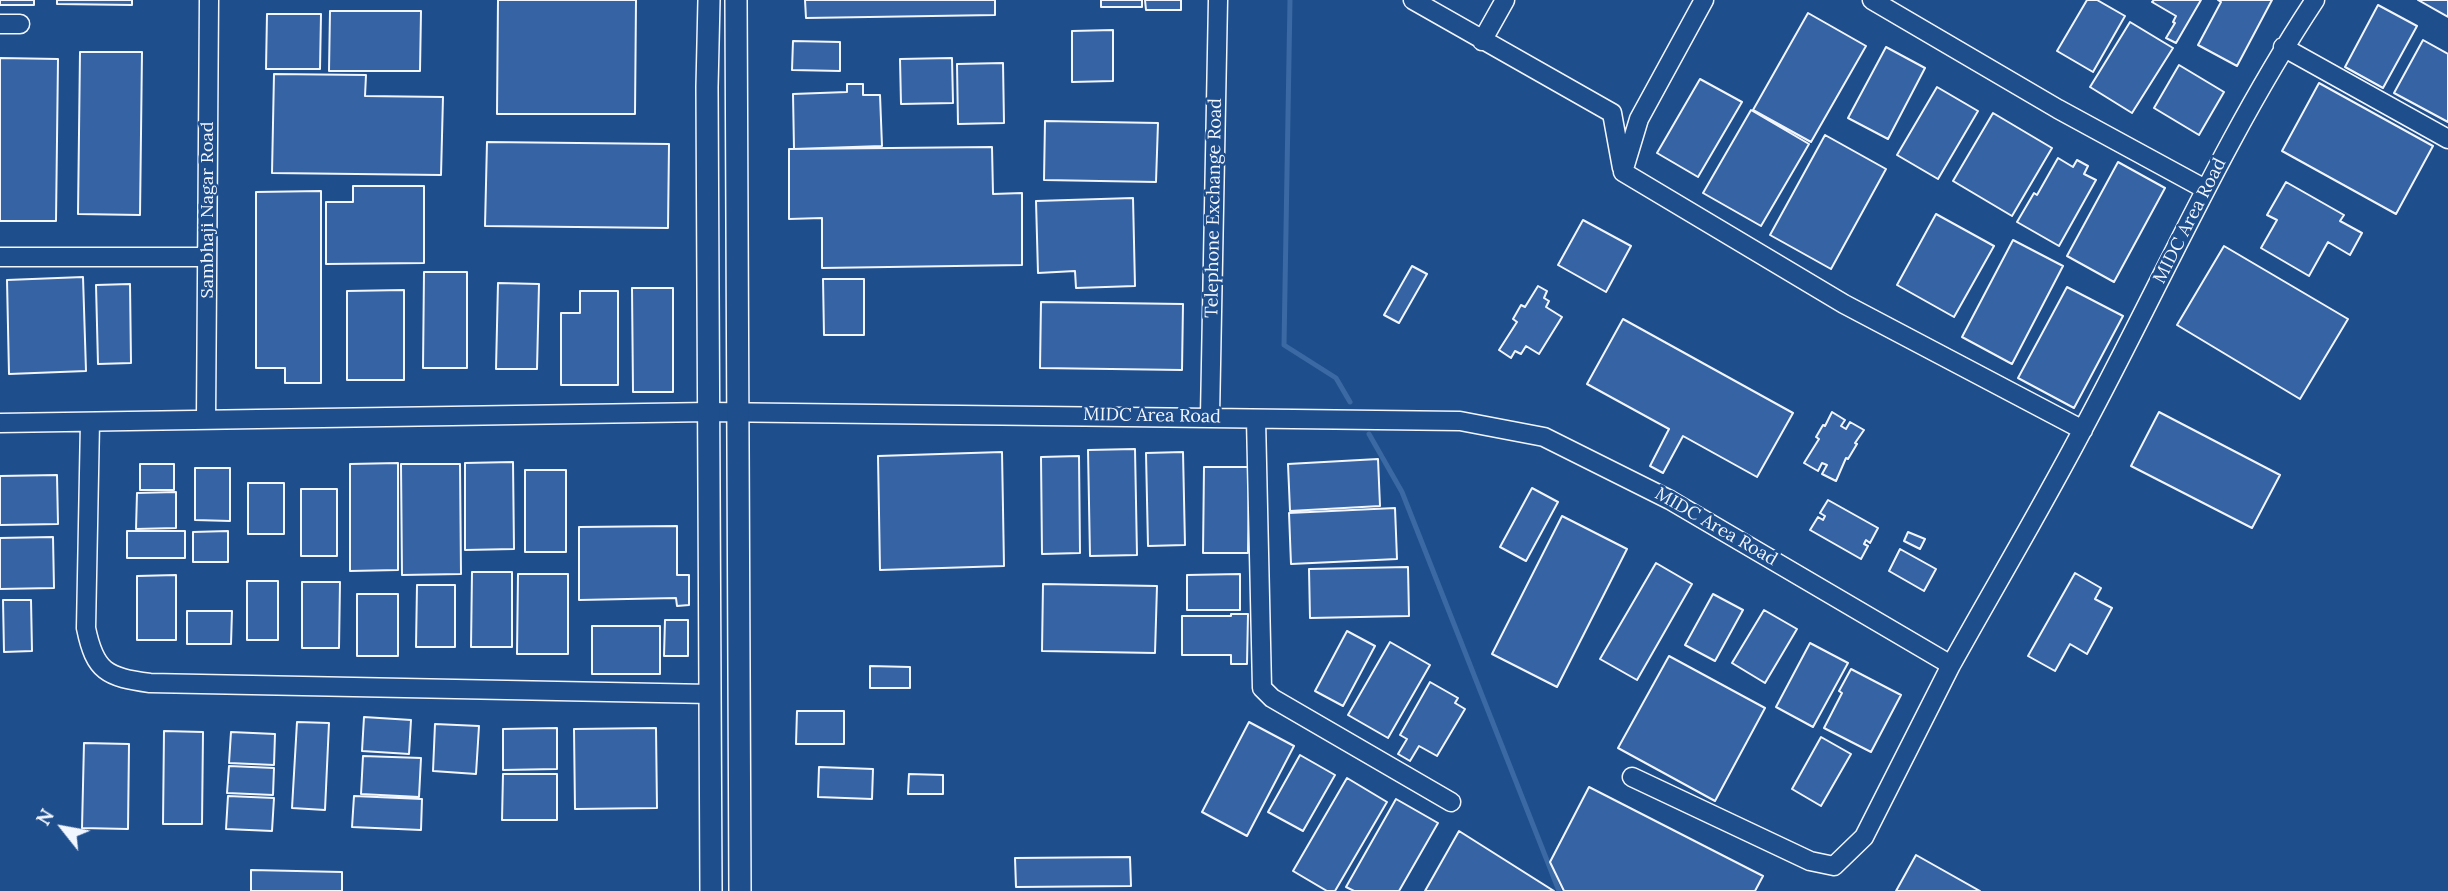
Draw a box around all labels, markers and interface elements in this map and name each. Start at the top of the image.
street label: Telephone Exchange Road [1201,98,1227,318]
street label: Sambhaji Nagar Road [197,121,219,299]
street label: MIDC Area Road [2149,155,2231,287]
street label: MIDC Area Road [1083,404,1221,428]
street label: MIDC Area Road [1651,483,1781,571]
north arrow [28,793,98,863]
text: N [31,805,59,830]

